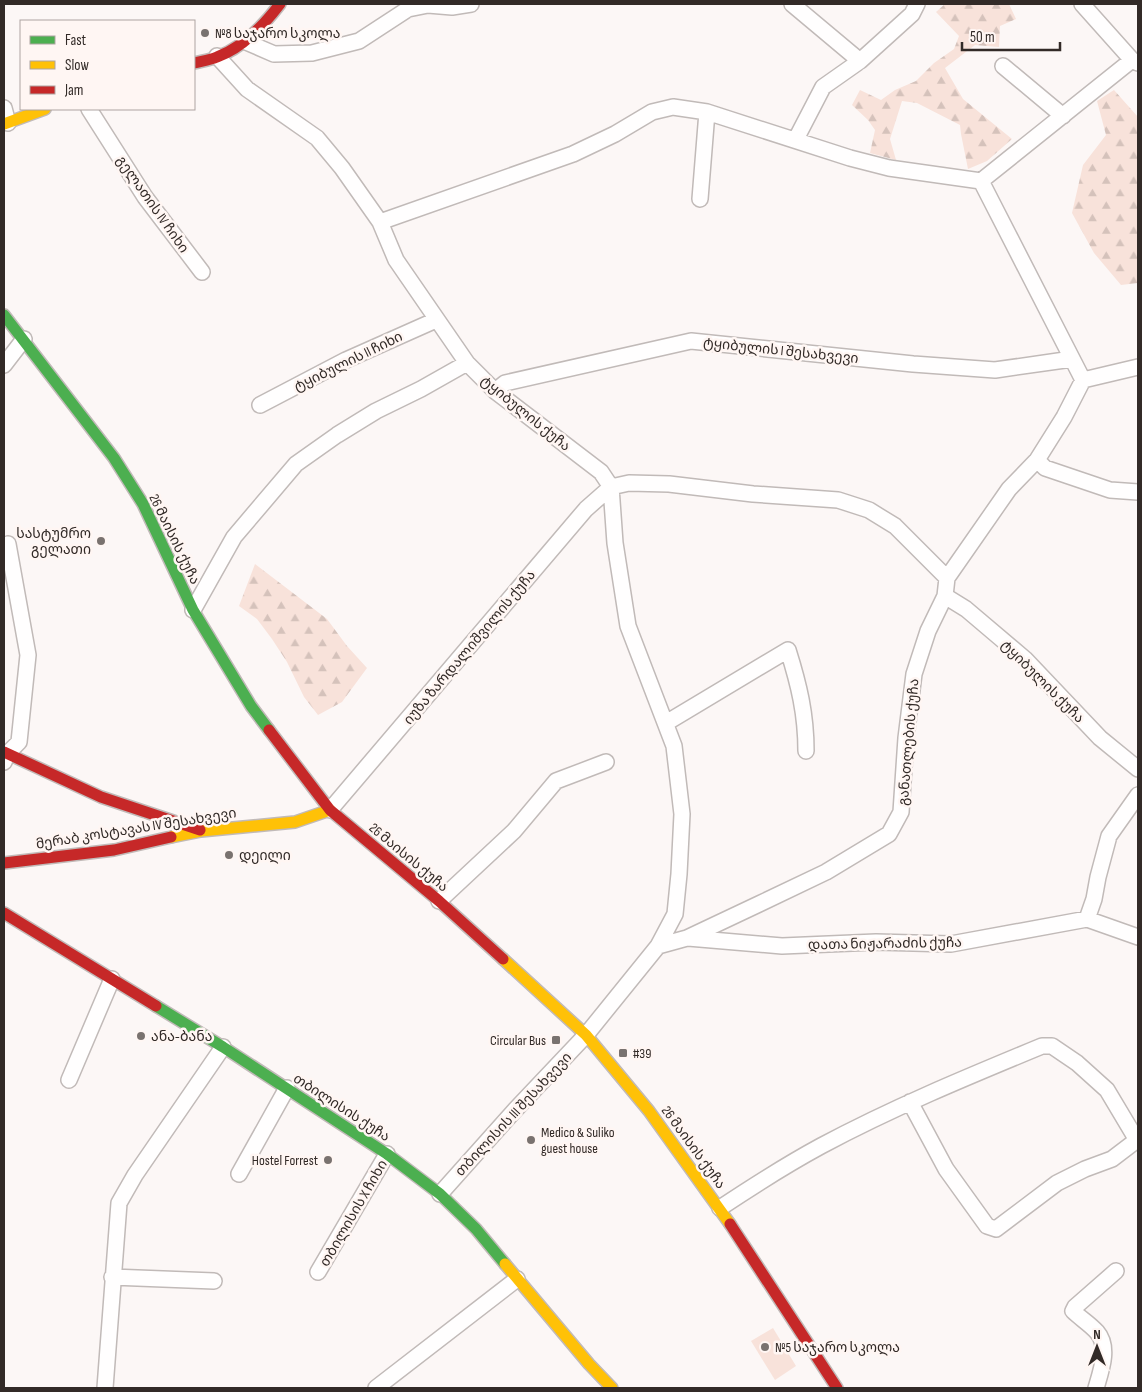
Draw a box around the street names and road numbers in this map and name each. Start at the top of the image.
street label: გელათის IV ჩიხი [113,152,193,256]
street label: ტყიბულის II ჩიხი [291,328,405,395]
street label: ტყიბულის I შესახვევი [702,334,859,367]
street label: ტყიბულის ქუჩა [477,372,574,455]
street label: 26 მაისის ქუჩა [145,491,204,587]
street label: იუზა ზარდალიშვილის ქუჩა [400,567,539,728]
street label: ტყიბულის ქუჩა [998,636,1088,726]
street label: განათლების ქუჩა [894,678,923,806]
street label: მერაბ კოსტავას IV შესახვევი [35,804,237,853]
street label: 26 მაისის ქუჩა [366,819,452,895]
street label: დათა ნიჟარაძის ქუჩა [808,934,962,953]
street label: თბილისის III შესახვევი [451,1049,575,1180]
street label: თბილისის ქუჩა [290,1070,393,1145]
street label: 26 მაისის ქუჩა [658,1103,729,1192]
street label: თბილისის X ჩიხი [316,1157,391,1270]

